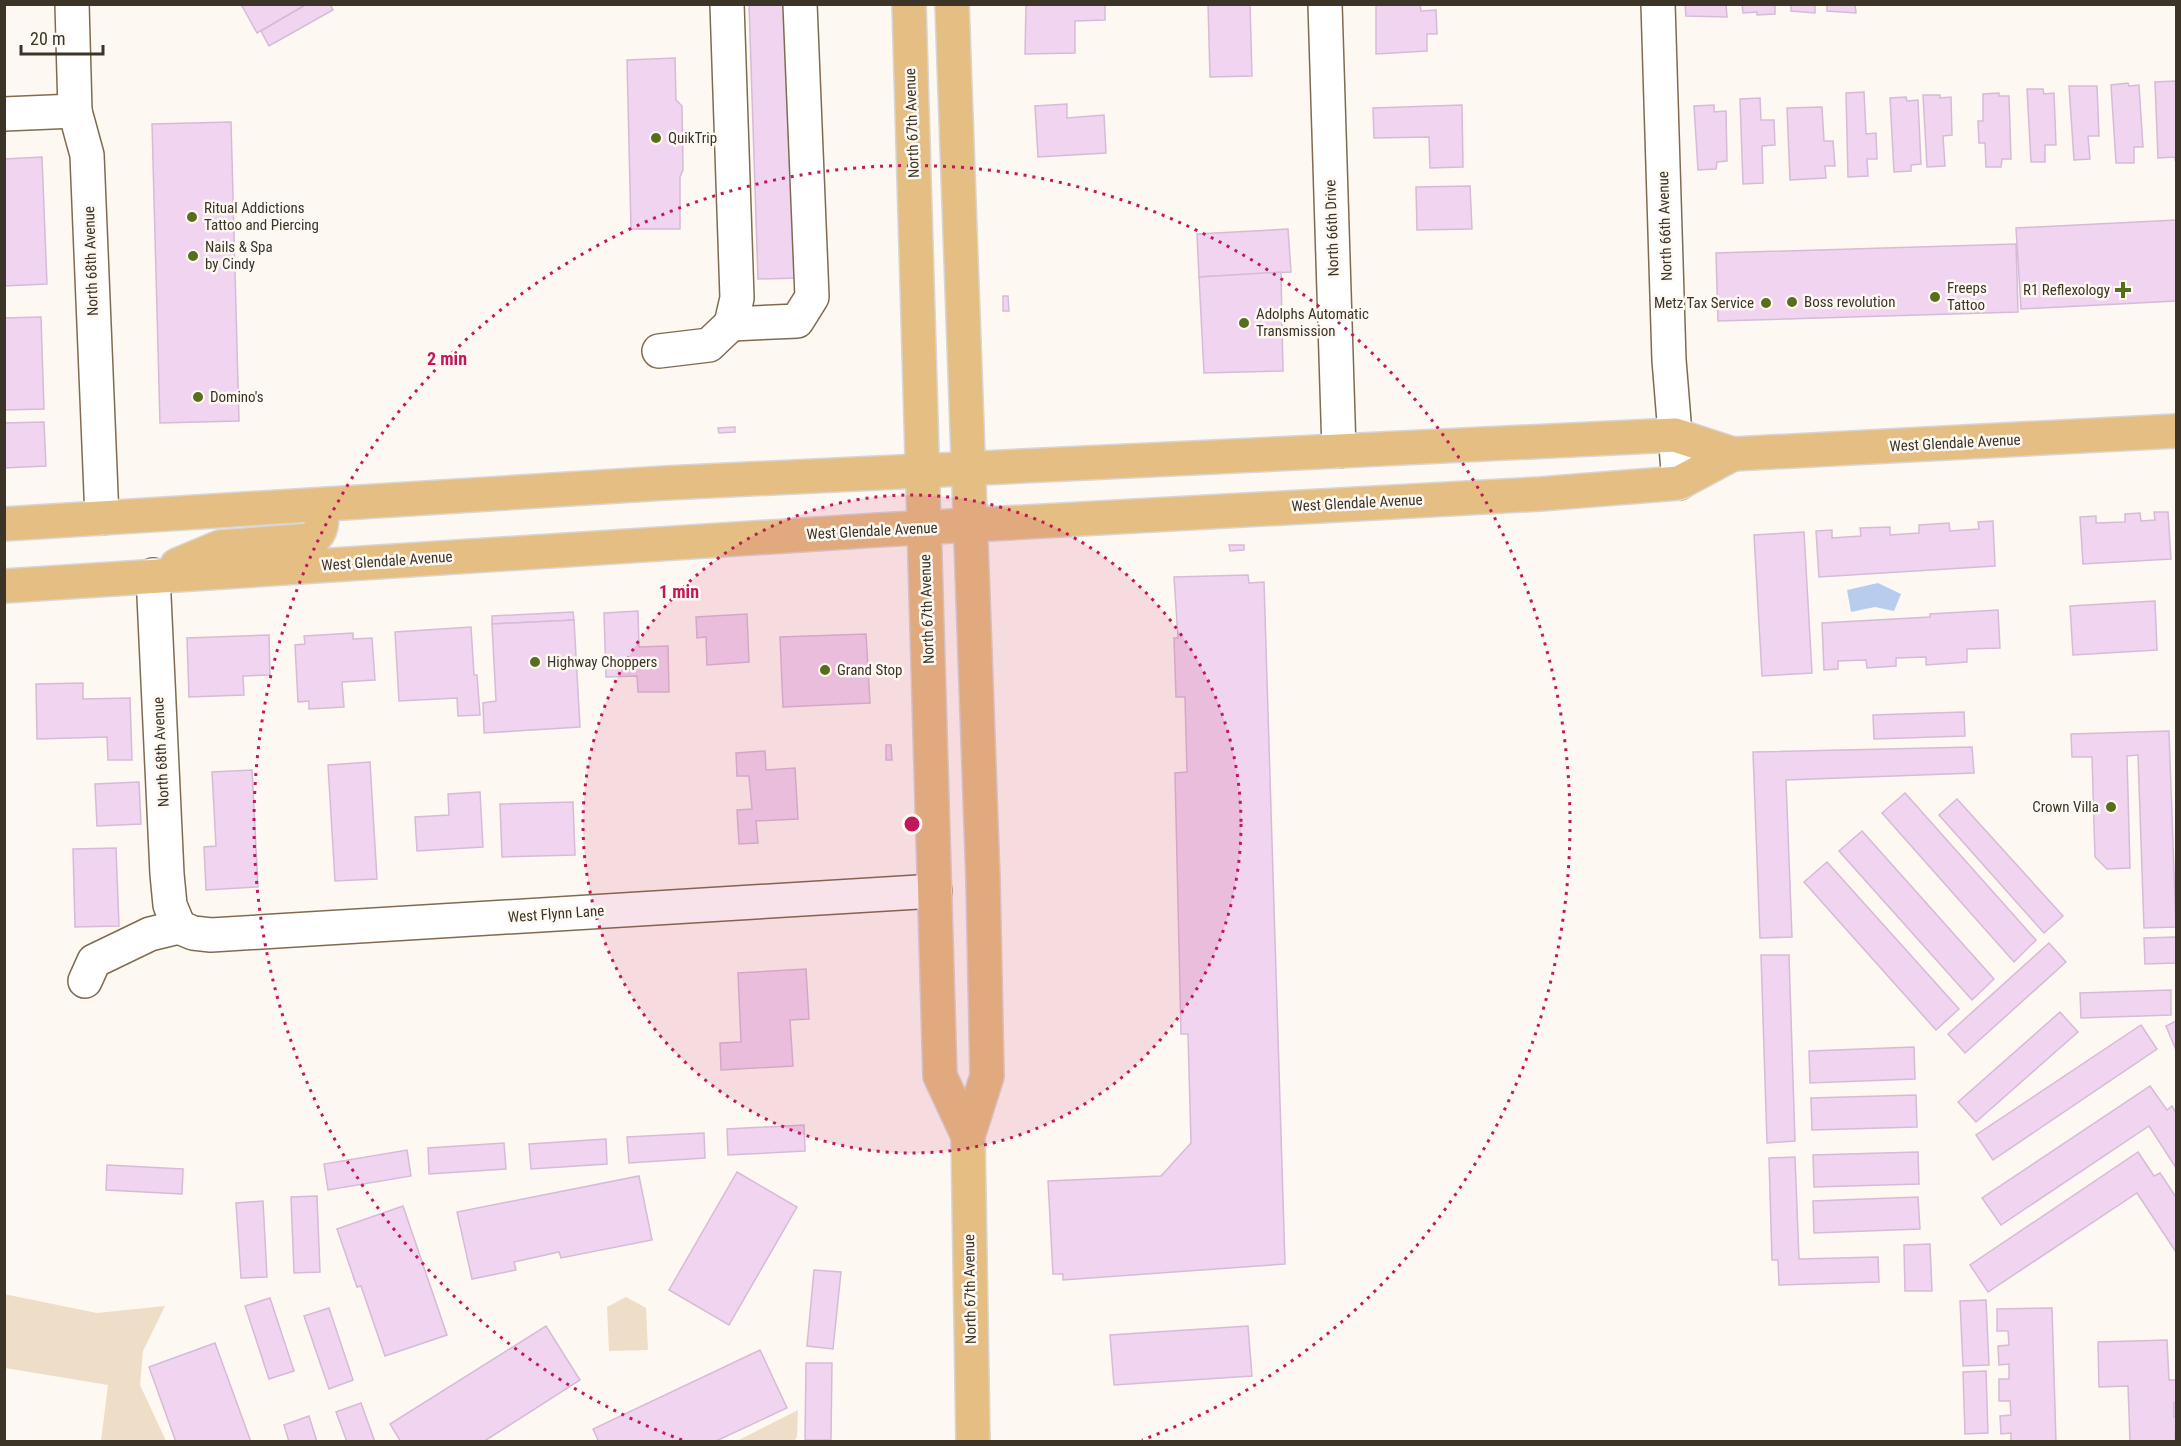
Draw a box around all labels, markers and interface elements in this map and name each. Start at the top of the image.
scale bar [21,18,104,56]
text: 20 m [30,28,65,49]
street label: North 67th Avenue [901,68,923,178]
place label: QuikTrip [668,129,717,147]
marker: QuikTrip [649,131,663,145]
street label: North 66th Avenue [1654,171,1676,281]
street label: North 66th Drive [1321,179,1343,277]
place label: Ritual Addictions Tattoo and Piercing [204,199,319,234]
street label: North 68th Avenue [80,206,102,316]
marker: Ritual Addictions Tattoo and Piercing [185,210,199,224]
place label: Nails & Spa by Cindy [205,238,273,273]
marker: Nails & Spa by Cindy [186,249,200,263]
place label: Freeps Tattoo [1947,279,1987,314]
place label: R1 Reflexology [2023,281,2110,299]
marker: R1 Reflexology [2114,281,2132,299]
marker: Freeps Tattoo [1928,290,1942,304]
place label: Boss revolution [1804,293,1895,311]
place label: Metz Tax Service [1654,294,1754,312]
marker: Boss revolution [1785,295,1799,309]
marker: Metz Tax Service [1759,296,1773,310]
place label: Adolphs Automatic Transmission [1256,305,1369,340]
marker: Adolphs Automatic Transmission [1237,316,1251,330]
text: 2 min [427,348,467,369]
place label: Domino's [210,388,264,406]
marker: Domino's [191,390,205,404]
street label: West Glendale Avenue [1889,431,2021,455]
street label: West Glendale Avenue [1291,491,1423,515]
street label: West Glendale Avenue [806,519,938,543]
street label: West Glendale Avenue [321,547,453,575]
street label: North 67th Avenue [916,554,938,664]
text: 1 min [659,581,699,602]
place label: Highway Choppers [547,653,658,671]
marker: Highway Choppers [528,655,542,669]
place label: Grand Stop [837,661,902,679]
marker: Grand Stop [818,663,832,677]
street label: North 68th Avenue [149,697,173,807]
place label: Crown Villa [2032,798,2099,816]
marker: Crown Villa [2104,800,2118,814]
centre of rings [902,814,922,834]
street label: West Flynn Lane [507,902,605,926]
street label: North 67th Avenue [960,1234,980,1344]

